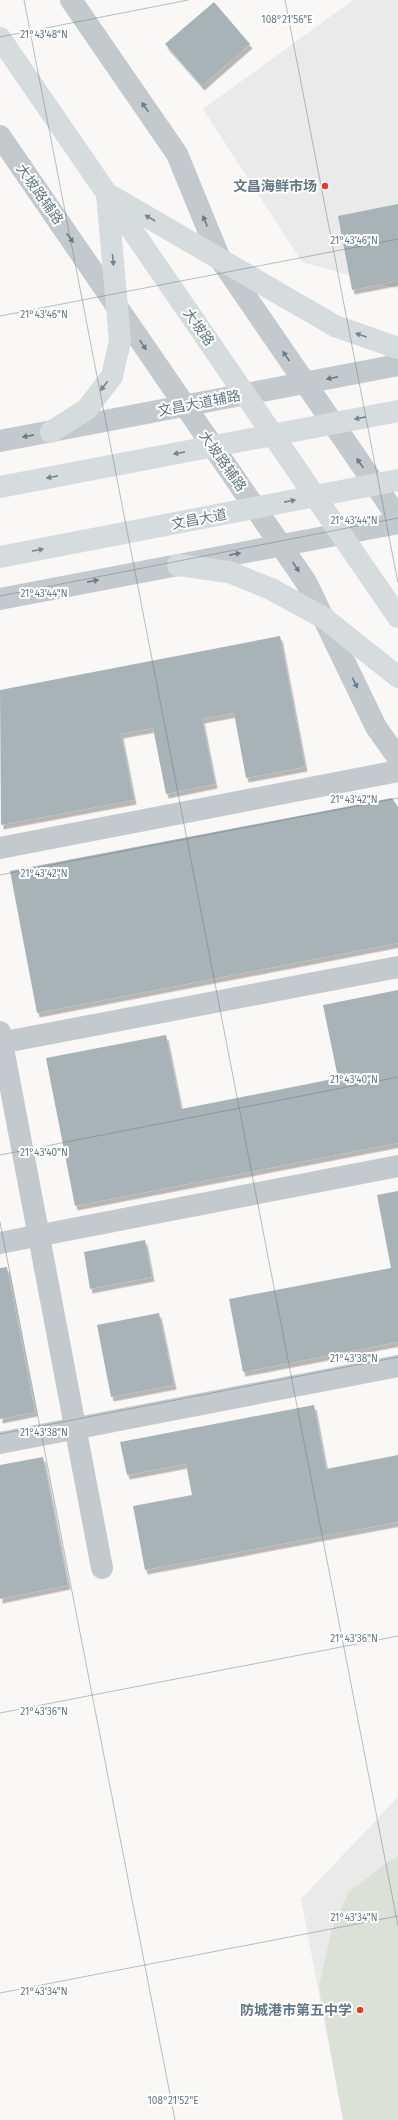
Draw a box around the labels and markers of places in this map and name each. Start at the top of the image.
place label: 文昌海鲜市场 [233,178,317,195]
marker: 文昌海鲜市场 [320,181,330,191]
place label: 防城港市第五中学 [240,2002,352,2019]
marker: 防城港市第五中学 [355,2005,365,2015]

